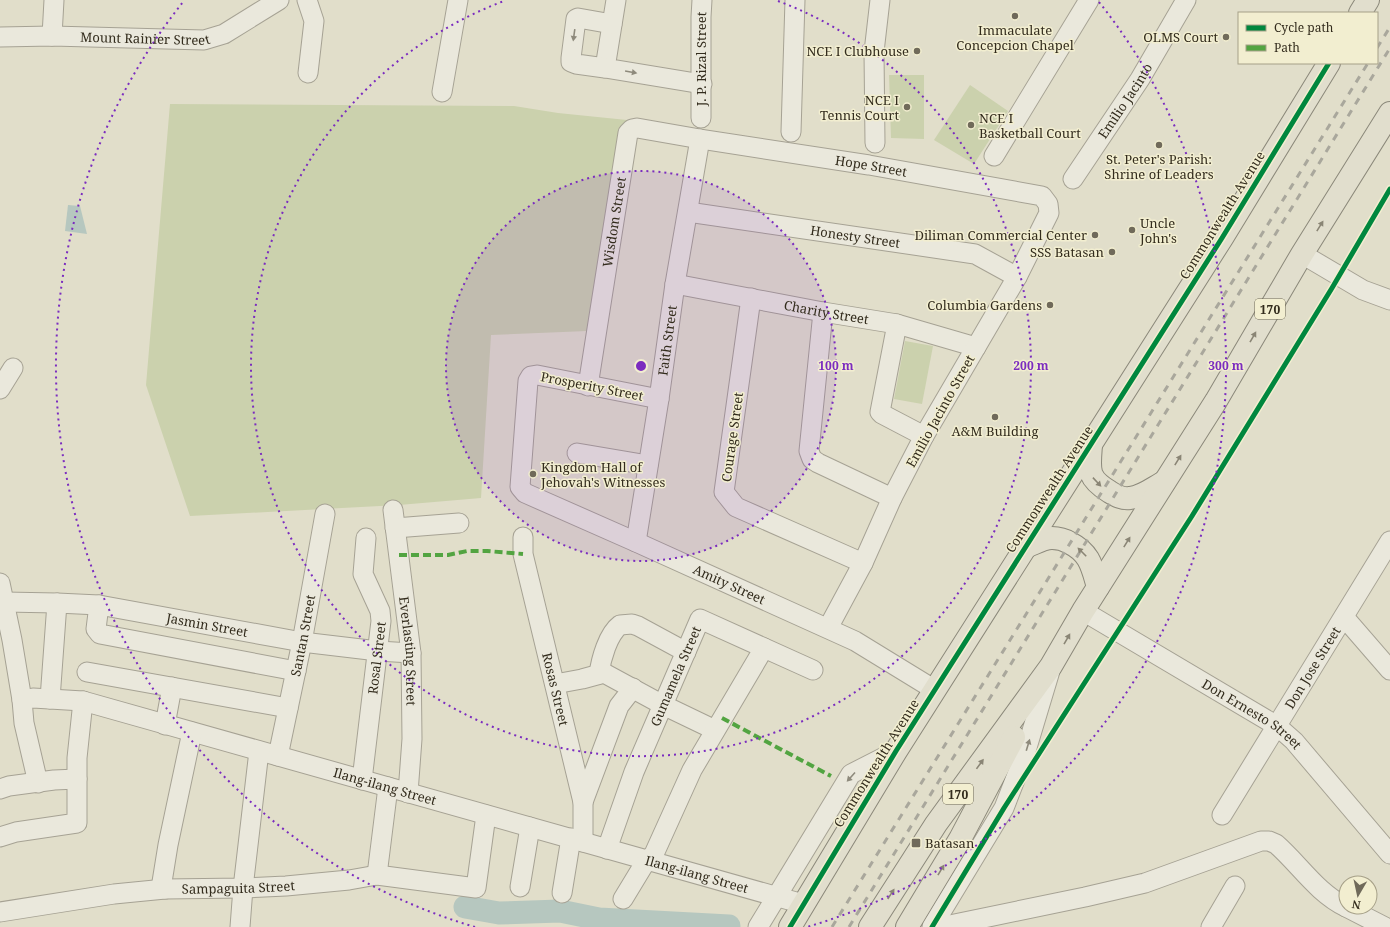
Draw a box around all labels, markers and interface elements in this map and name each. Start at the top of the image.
street label: J. P. Rizal Street [692,11,710,107]
marker: Immaculate Concepcion Chapel [1010,11,1020,21]
legend [1238,12,1378,64]
text: Cycle path [1274,19,1334,36]
place label: Immaculate Concepcion Chapel [956,21,1074,54]
street label: Mount Rainier Street [80,28,213,49]
place label: OLMS Court [1143,28,1218,46]
one-way arrow [571,29,577,41]
marker: OLMS Court [1221,32,1231,42]
text: Path [1274,39,1300,56]
place label: NCE I Clubhouse [806,42,909,60]
marker: NCE I Clubhouse [912,46,922,56]
street label: Emilio Jacinto [1094,60,1156,142]
one-way arrow [625,69,637,75]
place label: NCE I Tennis Court [820,91,899,124]
marker: NCE I Tennis Court [902,102,912,112]
place label: NCE I Basketball Court [979,109,1081,142]
marker: NCE I Basketball Court [966,120,976,130]
marker: St. Peter's Parish: Shrine of Leaders [1154,140,1164,150]
street label: Commonwealth Avenue [1175,147,1269,283]
place label: St. Peter's Parish: Shrine of Leaders [1104,150,1214,183]
street label: Hope Street [834,151,909,181]
street label: Wisdom Street [598,175,630,268]
place label: Uncle John's [1139,214,1177,247]
one-way arrow [1316,220,1323,232]
street label: Honesty Street [809,221,902,252]
marker: Uncle John's [1127,225,1137,235]
place label: Diliman Commercial Center [914,226,1087,244]
marker: Diliman Commercial Center [1090,230,1100,240]
place label: SSS Batasan [1030,243,1105,261]
marker: SSS Batasan [1107,247,1117,257]
street label: Charity Street [783,296,870,328]
place label: Columbia Gardens [927,296,1042,314]
road number: 170 [1255,299,1285,319]
marker: Columbia Gardens [1045,300,1055,310]
street label: Faith Street [653,303,681,377]
one-way arrow [1250,332,1257,343]
street label: Emilio Jacinto Street [902,351,979,471]
text: 100 m [818,357,854,374]
text: 200 m [1013,357,1049,374]
text: 300 m [1208,357,1244,374]
centre of rings [634,359,648,373]
street label: Prosperity Street [539,367,645,405]
street label: Courage Street [717,391,747,483]
marker: A&M Building [990,412,1000,422]
place label: A&M Building [952,422,1038,440]
street label: Commonwealth Avenue [1001,422,1097,556]
one-way arrow [1175,454,1182,466]
place label: Kingdom Hall of Jehovah's Witnesses [540,458,665,491]
marker: Kingdom Hall of Jehovah's Witnesses [528,469,538,479]
one-way arrow [1092,477,1102,487]
one-way arrow [1123,536,1130,548]
one-way arrow [1077,547,1087,557]
street label: Amity Street [690,560,769,608]
street label: Santan Street [286,593,319,678]
street label: Everlasting Street [395,595,421,706]
street label: Jasmin Street [164,608,250,641]
street label: Rosal Street [363,620,390,695]
street label: Gumamela Street [646,623,705,729]
street label: Don Jose Street [1280,623,1345,712]
one-way arrow [1064,633,1071,645]
street label: Rosas Street [538,651,573,728]
street label: Don Ernesto Street [1199,675,1306,753]
street label: Commonwealth Avenue [829,695,923,831]
one-way arrow [1025,739,1031,751]
one-way arrow [976,758,984,769]
street label: Ilang-ilang Street [331,763,439,809]
one-way arrow [846,772,855,782]
road number: 170 [943,784,973,804]
place label: Batasan [925,834,975,852]
marker: Batasan [910,837,922,849]
street label: Ilang-ilang Street [643,851,751,897]
one-way arrow [938,864,945,876]
north arrow [1338,875,1378,915]
street label: Sampaguita Street [182,876,296,898]
one-way arrow [887,889,895,899]
text: N [1351,897,1362,913]

